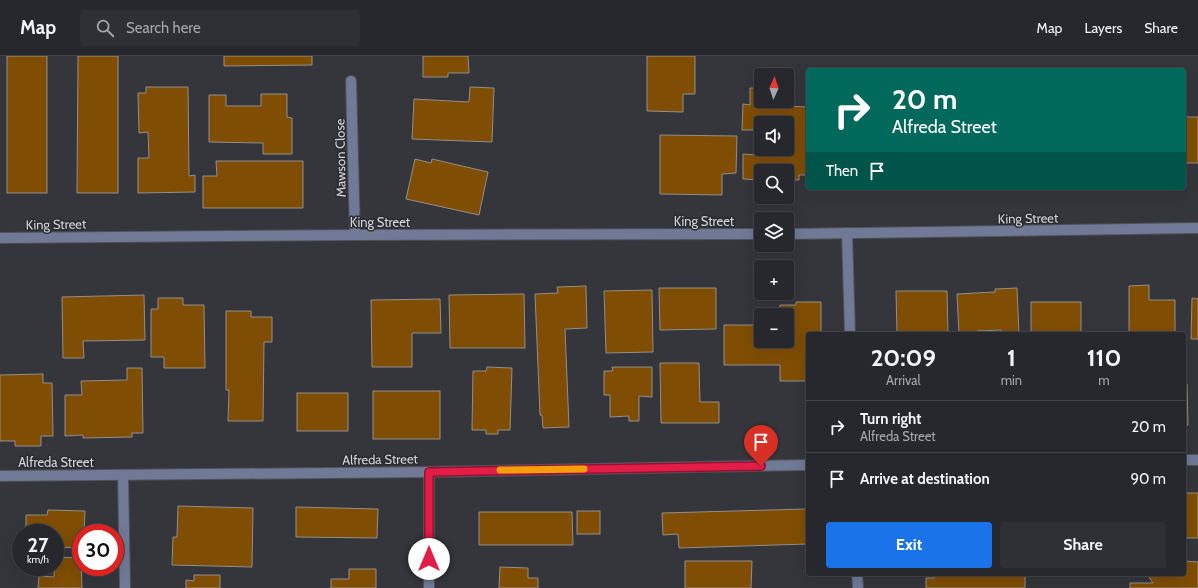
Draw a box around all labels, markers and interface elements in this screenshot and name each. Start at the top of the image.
search box [80,10,360,46]
text: Map [20,16,56,39]
icon: search [94,17,116,39]
text: Search here [126,19,201,37]
text: Map [1037,19,1062,37]
text: Layers [1084,19,1122,37]
text: Share [1144,19,1178,37]
north arrow [754,68,794,108]
map controls [754,68,794,348]
text: 20 m [892,82,957,116]
icon: right [826,84,878,136]
button: sound [754,116,794,156]
text: Alfreda Street [892,116,997,138]
street label: Mawson Close [331,118,349,198]
icon: arrive [866,160,888,182]
text: Then [826,162,858,180]
button: search [754,164,794,204]
street label: King Street [998,209,1059,227]
button: layers [754,212,794,252]
street label: King Street [674,213,735,229]
street label: King Street [350,214,411,230]
street label: King Street [26,215,87,233]
button: + [754,260,794,300]
button: − [754,308,794,348]
text: 20:09 [871,343,936,372]
text: 1 [1007,343,1016,372]
text: 110 [1087,343,1121,372]
text: Arrival [886,372,921,388]
text: min [1001,372,1022,388]
text: m [1098,372,1110,388]
text: Turn right [860,410,921,428]
icon: right [826,416,848,438]
text: 20 m [1131,418,1166,436]
pin [744,425,778,466]
text: Alfreda Street [860,428,936,444]
icon: arrive [750,431,772,453]
street label: Alfreda Street [342,450,419,468]
street label: Alfreda Street [18,454,94,470]
icon: arrive [826,468,848,490]
text: Arrive at destination [860,470,990,488]
text: 90 m [1130,470,1166,488]
button: Exit [826,522,992,568]
button: Share [1000,522,1166,568]
speed limit sign: 30 [72,524,124,576]
text: 27 [28,533,48,557]
position arrow [408,538,450,580]
text: km/h [27,553,49,566]

